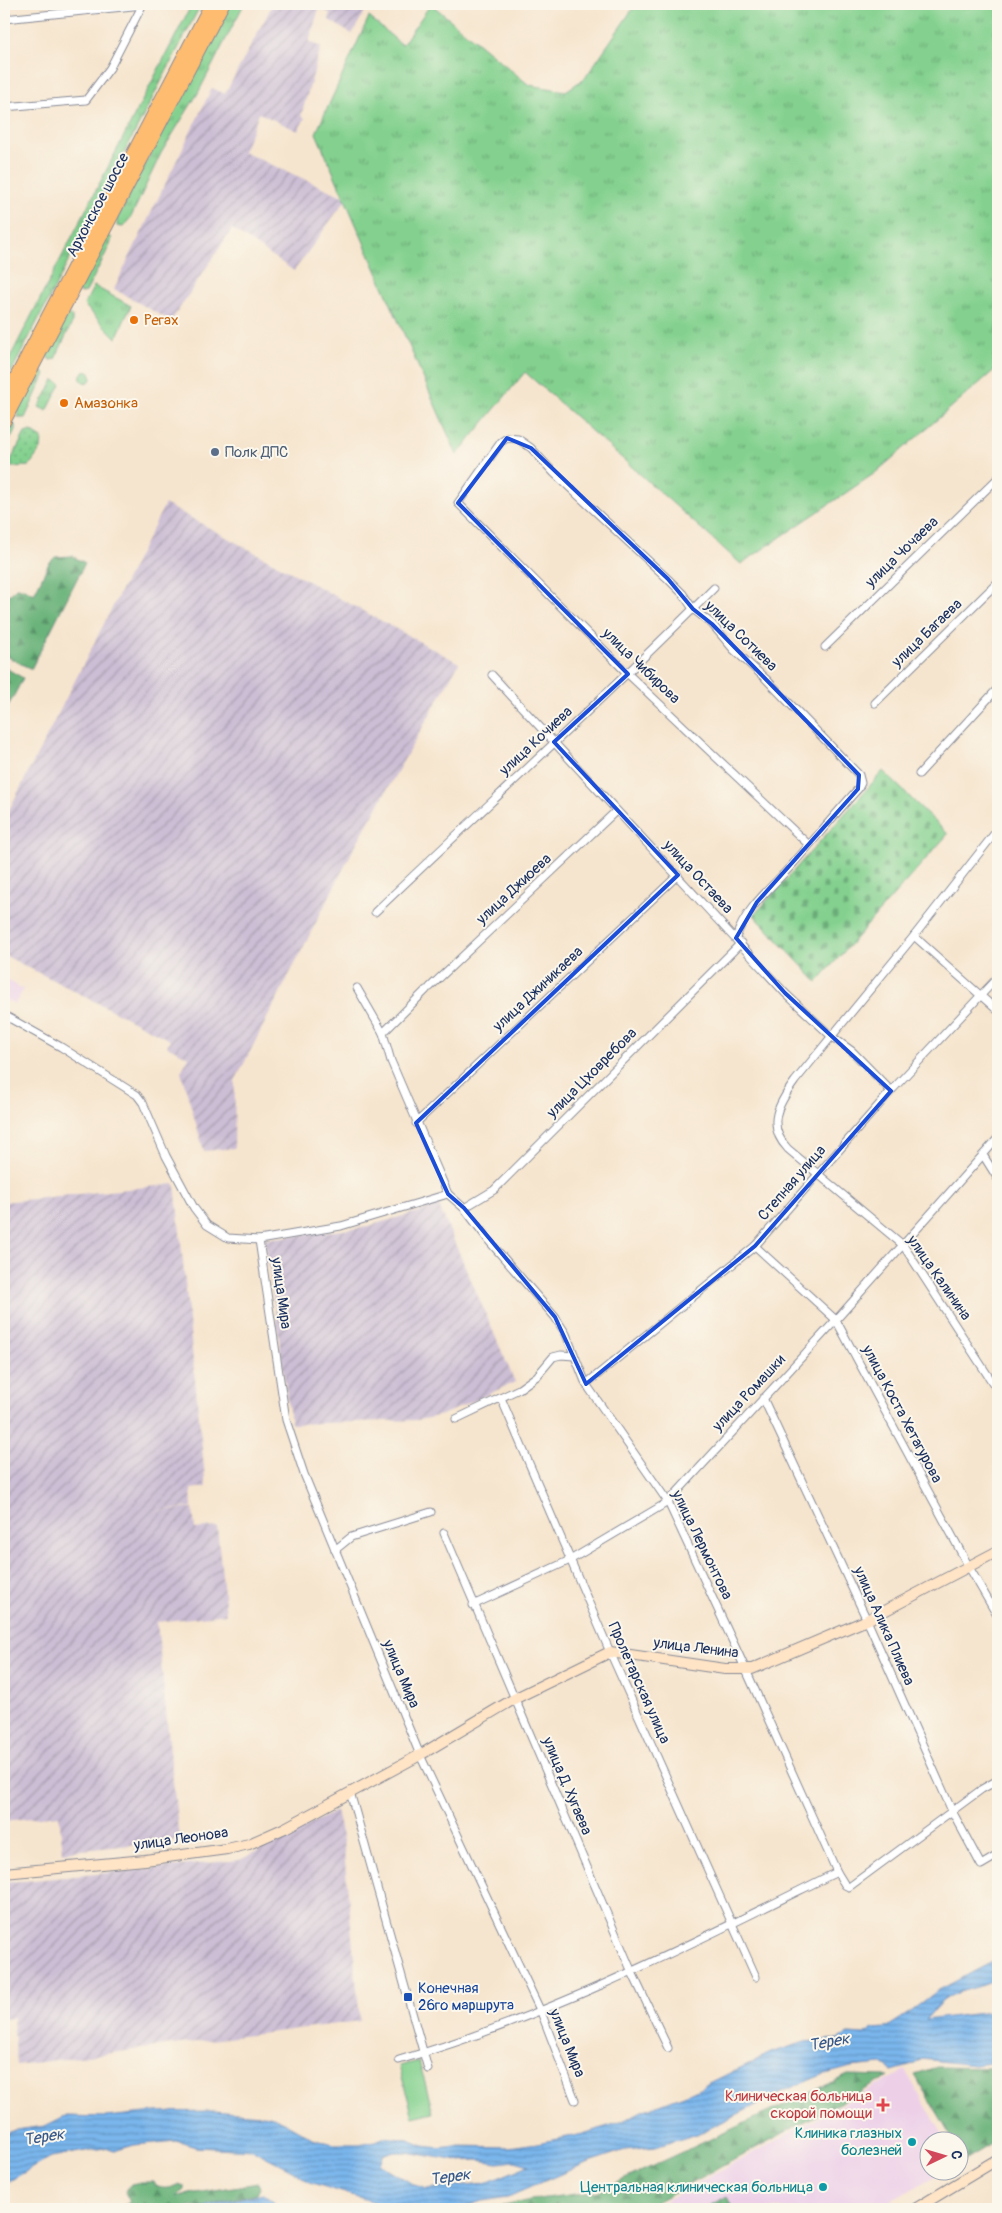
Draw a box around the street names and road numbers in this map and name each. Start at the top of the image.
street label: Архонское шоссе [63,149,134,260]
street label: улица Чочаева [861,513,942,592]
street label: улица Багаева [887,595,966,672]
street label: улица Сотиева [700,596,781,675]
street label: улица Чибирова [597,623,684,708]
street label: улица Кочиева [495,702,577,780]
street label: улица Остаева [658,836,737,918]
street label: улица Джиоева [472,849,555,929]
street label: улица Джиникаева [488,942,587,1036]
street label: улица Цховребова [542,1024,641,1123]
street label: Степная улица [754,1141,830,1225]
street label: улица Калинина [902,1231,975,1324]
street label: улица Мира [266,1255,295,1330]
street label: улица Коста Хетагурова [857,1341,946,1486]
street label: улица Ромашки [708,1350,790,1436]
street label: улица Лермонтова [667,1486,737,1603]
street label: улица Алика Плиева [849,1563,919,1688]
street label: Пролетарская улица [604,1619,674,1747]
street label: улица Ленина [651,1633,740,1663]
street label: улица Мира [378,1636,424,1711]
street label: улица Д. Хугаева [537,1733,596,1838]
street label: улица Леонова [132,1823,229,1855]
street label: улица Мира [544,2005,589,2080]

